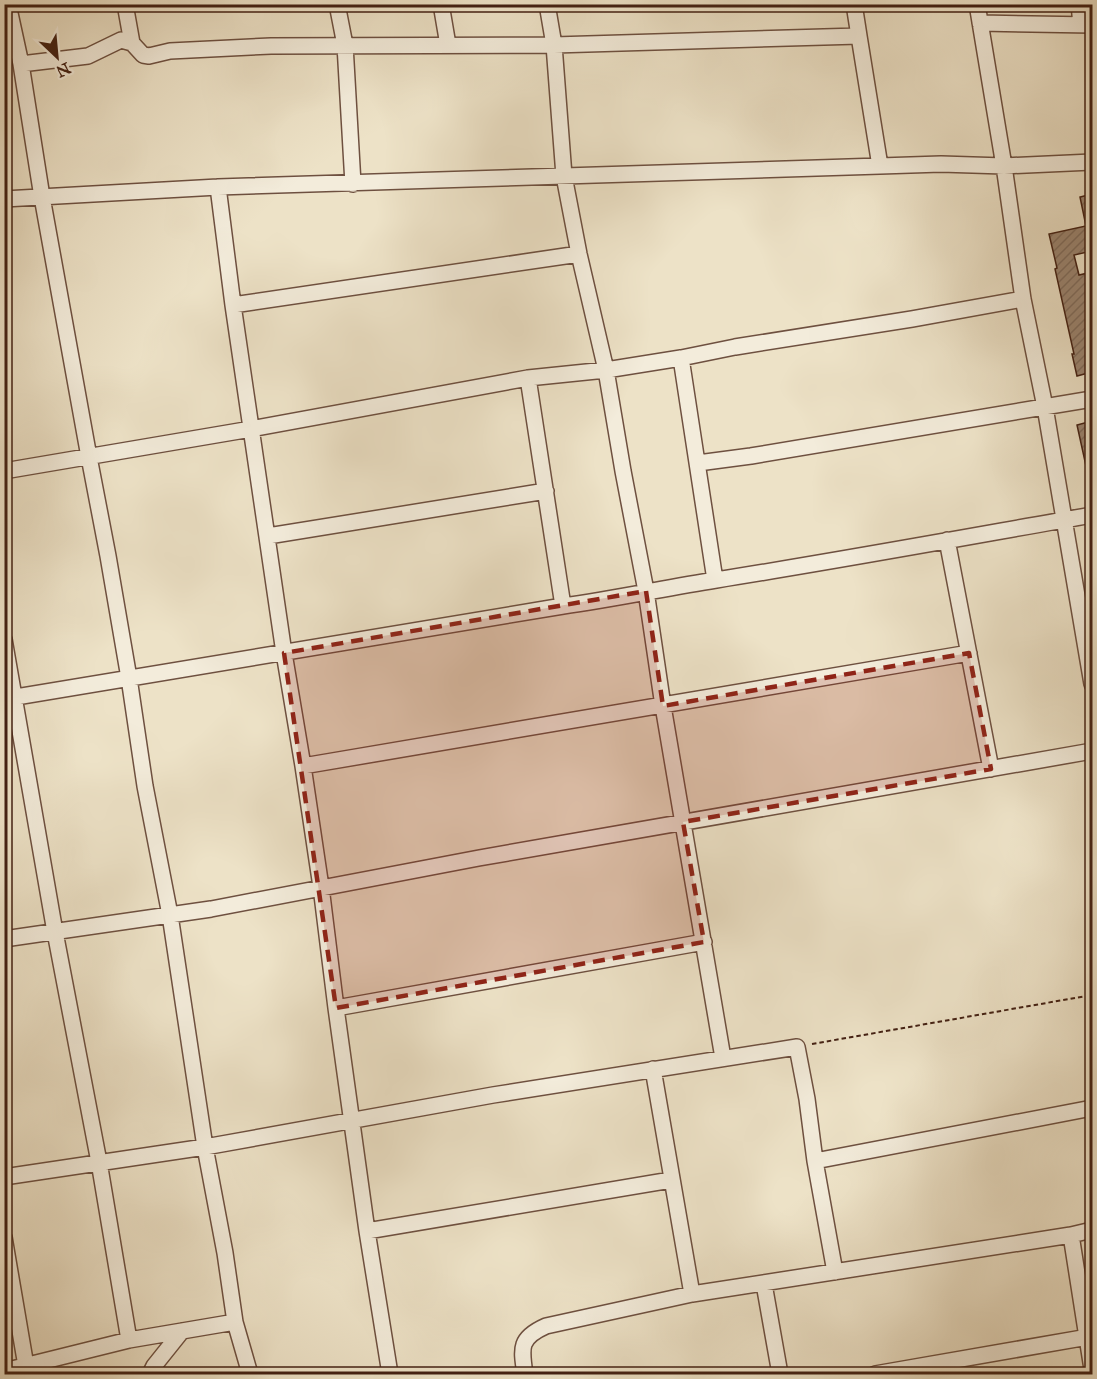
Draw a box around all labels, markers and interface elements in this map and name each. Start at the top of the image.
north arrow [27,27,87,87]
text: N [53,59,74,82]

